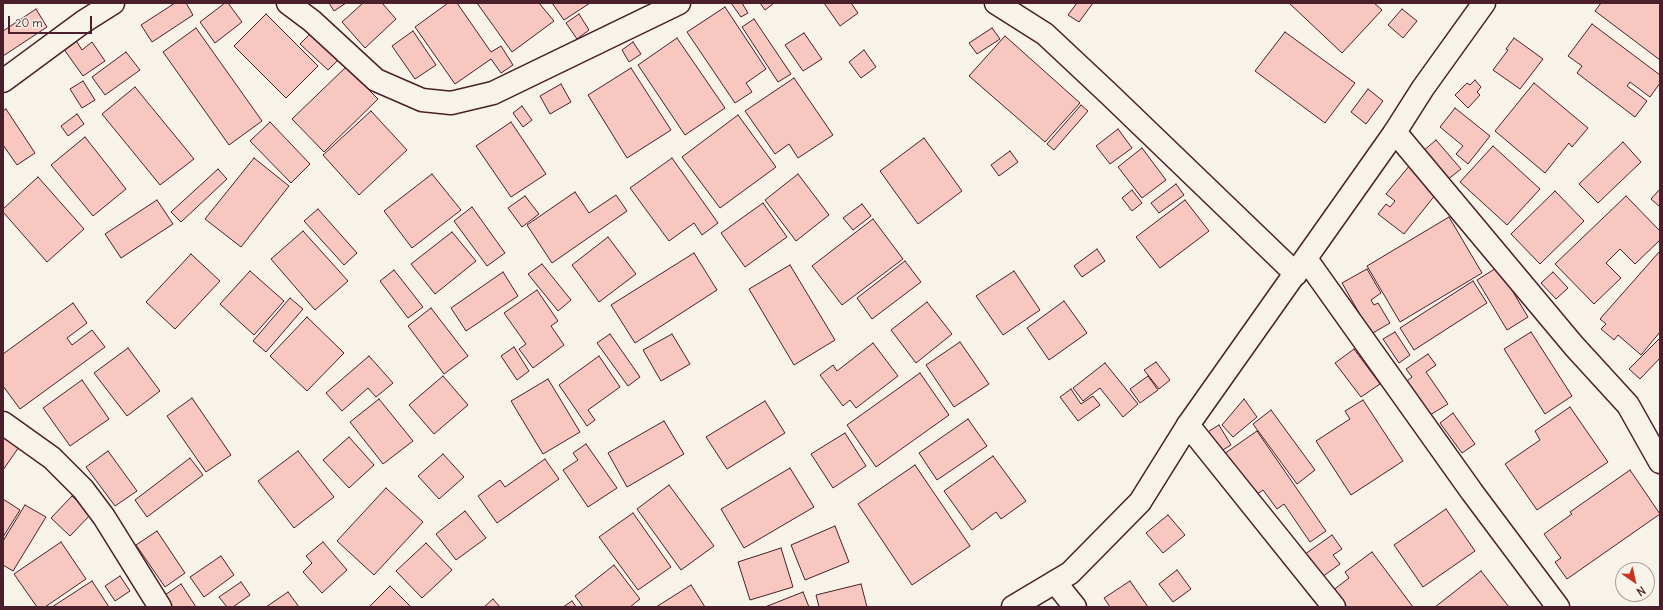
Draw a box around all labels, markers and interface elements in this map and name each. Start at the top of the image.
scale bar [10,8,94,34]
text: 20 m [15,15,43,30]
north arrow [1615,562,1655,602]
text: N [1634,583,1648,599]

